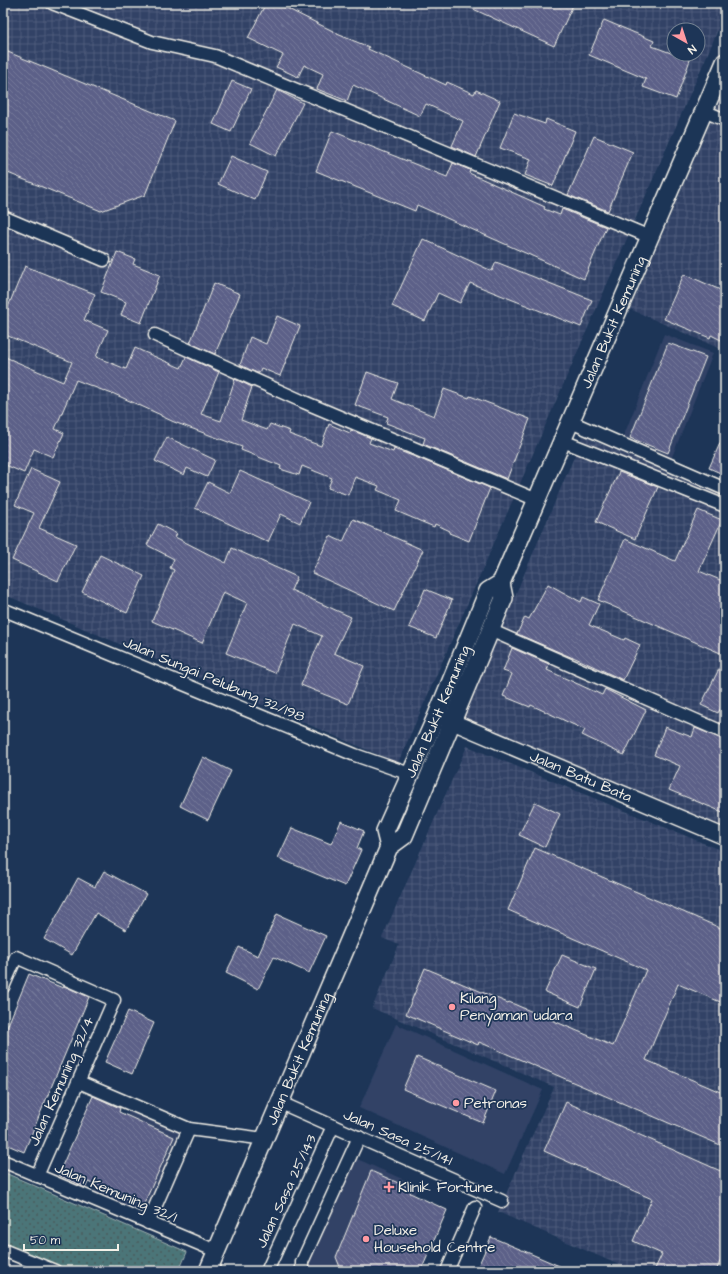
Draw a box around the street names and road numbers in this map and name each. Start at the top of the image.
street label: Jalan Bukit Kemuning [576,252,652,392]
street label: Jalan Sungai Pelubung 32/198 [119,632,308,728]
street label: Jalan Bukit Kemuning [400,642,477,781]
street label: Jalan Batu Bata [526,746,636,808]
street label: Jalan Bukit Kemuning [262,989,338,1128]
street label: Jalan Kemuning 32/4 [23,1013,100,1150]
street label: Jalan Sasa 25/141 [340,1104,456,1171]
street label: Jalan Sasa 25/143 [251,1131,322,1252]
street label: Jalan Kemuning 32/1 [51,1157,181,1229]

